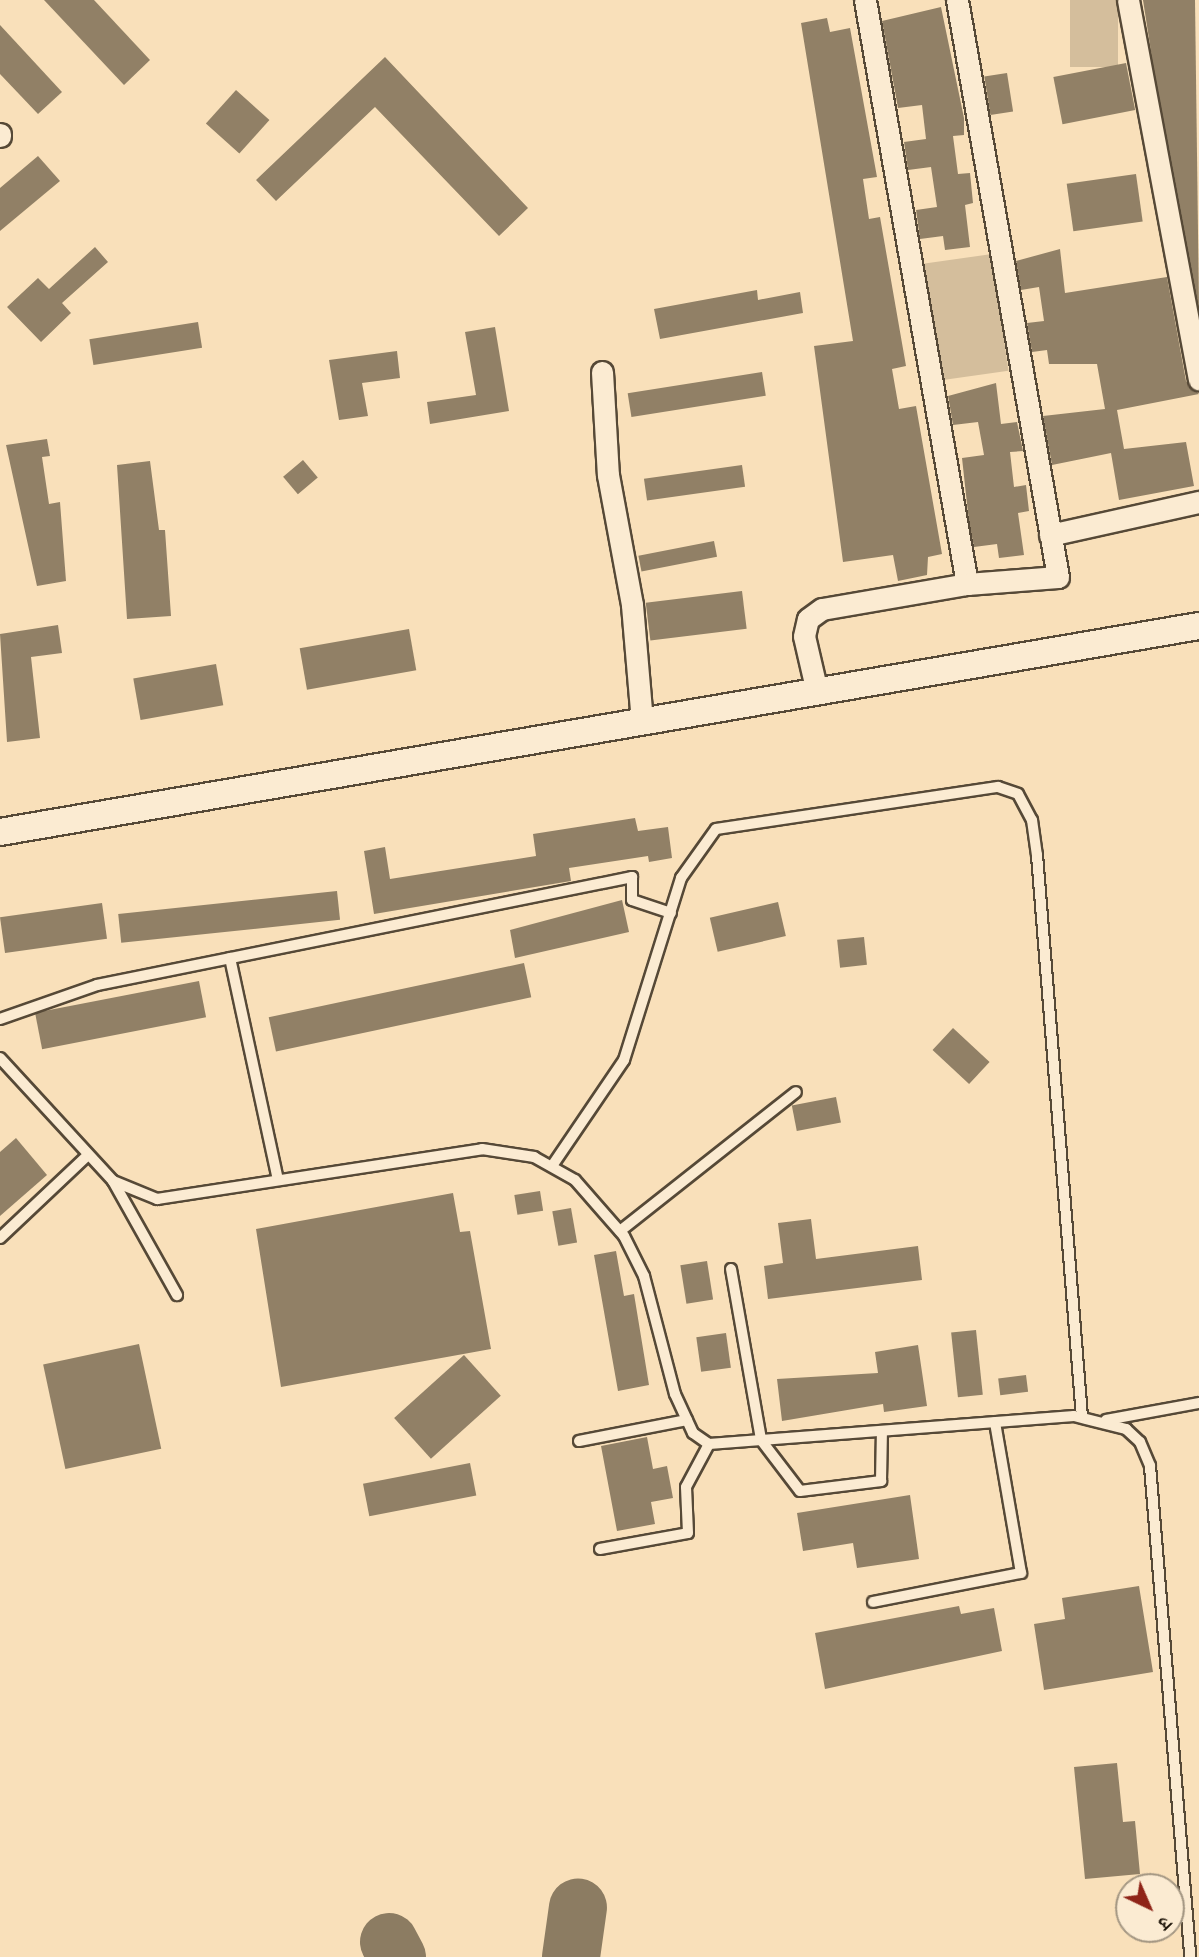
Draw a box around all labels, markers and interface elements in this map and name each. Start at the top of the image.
north arrow [1115,1873,1185,1943]
text: उ [1151,1909,1176,1935]

